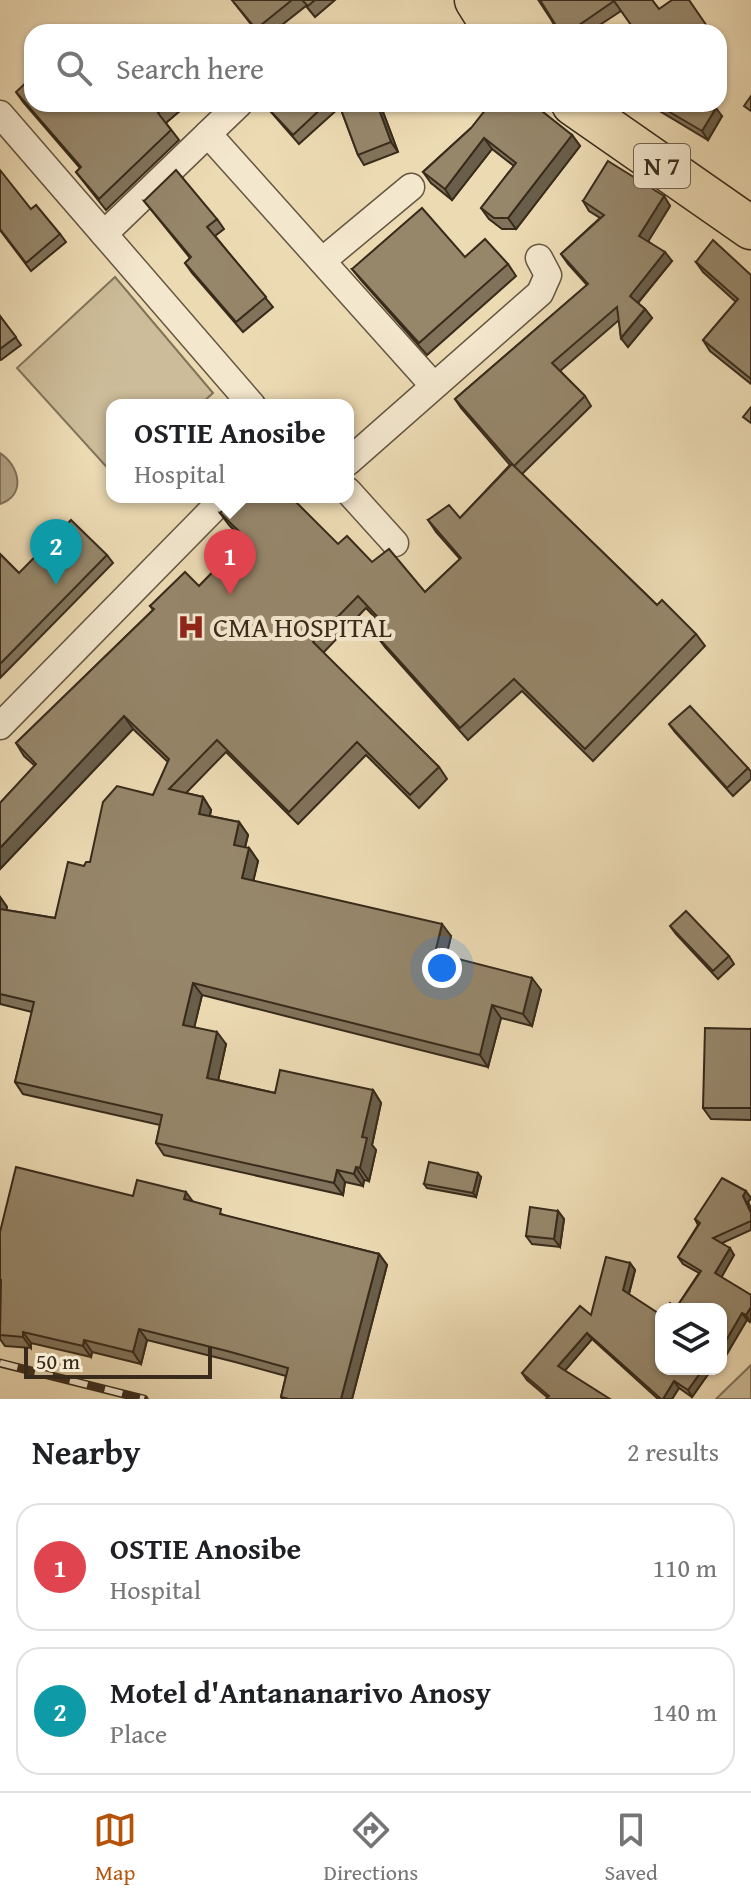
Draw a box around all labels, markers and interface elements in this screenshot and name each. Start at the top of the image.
search box [24,24,727,112]
icon: search [52,46,96,90]
text: Search here [116,46,264,90]
road number: N 7 [634,144,690,188]
popup [106,399,354,503]
text: OSTIE Anosibe [134,410,326,454]
text: Hospital [134,454,225,493]
pin: 2 [30,519,82,585]
pin: 1 [204,529,256,595]
place label: CMA HOSPITAL [213,606,392,647]
hospital icon: CMA HOSPITAL [176,612,206,642]
your location [422,948,462,988]
map controls [655,1303,727,1375]
button: layers [655,1303,727,1375]
scale bar [24,1343,212,1379]
text: 50 m [36,1345,80,1377]
text: Nearby [32,1427,141,1476]
text: 2 results [627,1432,719,1471]
text: OSTIE Anosibe [110,1526,301,1570]
text: 1 [53,1548,67,1587]
text: 110 m [652,1548,717,1587]
text: Hospital [110,1570,201,1609]
text: Motel d'Antananarivo Anosy [110,1670,491,1714]
text: 2 [53,1692,67,1731]
text: 140 m [652,1692,717,1731]
text: Place [110,1714,167,1753]
tab: Map [93,1808,137,1888]
tab: Directions [324,1808,418,1888]
tab: Saved [605,1808,658,1888]

